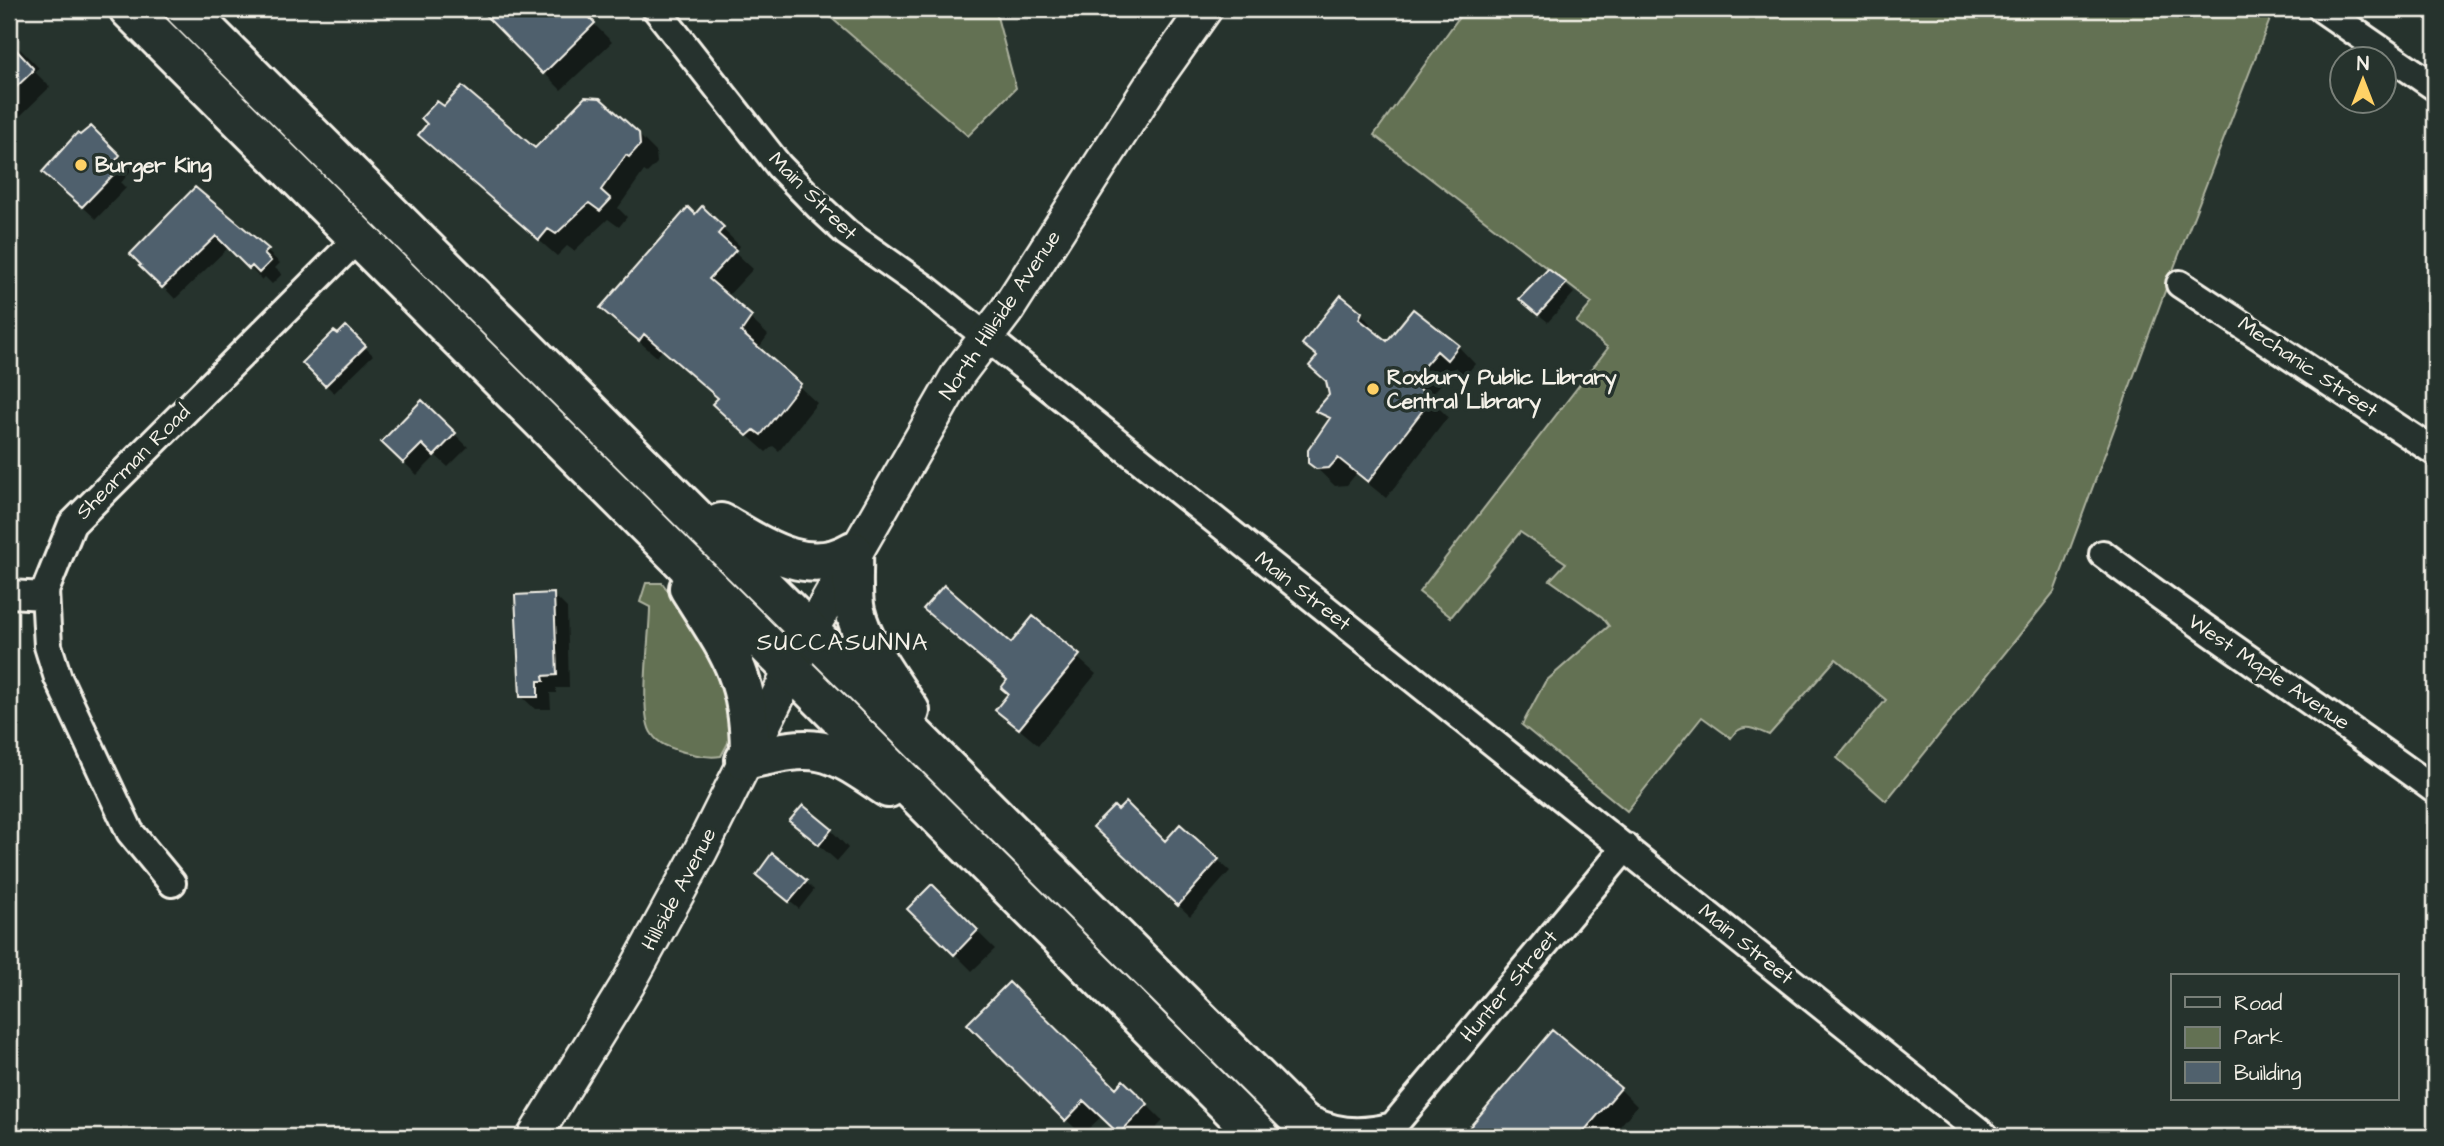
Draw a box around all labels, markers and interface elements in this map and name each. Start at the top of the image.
north arrow [2328,46,2398,116]
text: N [2357,51,2369,78]
street label: Main Street [762,145,864,247]
place label: Burger King [95,151,212,182]
marker: Burger King [73,157,89,173]
street label: North Hillside Avenue [932,224,1068,406]
street label: Mechanic Street [2232,309,2384,425]
place label: Roxbury Public Library Central Library [1387,363,1617,419]
marker: Roxbury Public Library Central Library [1365,381,1381,397]
street label: Shearman Road [69,398,197,526]
street label: Main Street [1249,544,1358,638]
street label: West Maple Avenue [2182,607,2356,738]
district label: SUCCASUNNA [757,626,929,660]
street label: Hillside Avenue [635,823,723,955]
street label: Main Street [1692,897,1800,992]
street label: Hunter Street [1453,923,1565,1048]
legend [2171,974,2398,1100]
text: Road [2234,989,2282,1018]
text: Park [2234,1023,2283,1052]
text: Building [2234,1059,2302,1090]

